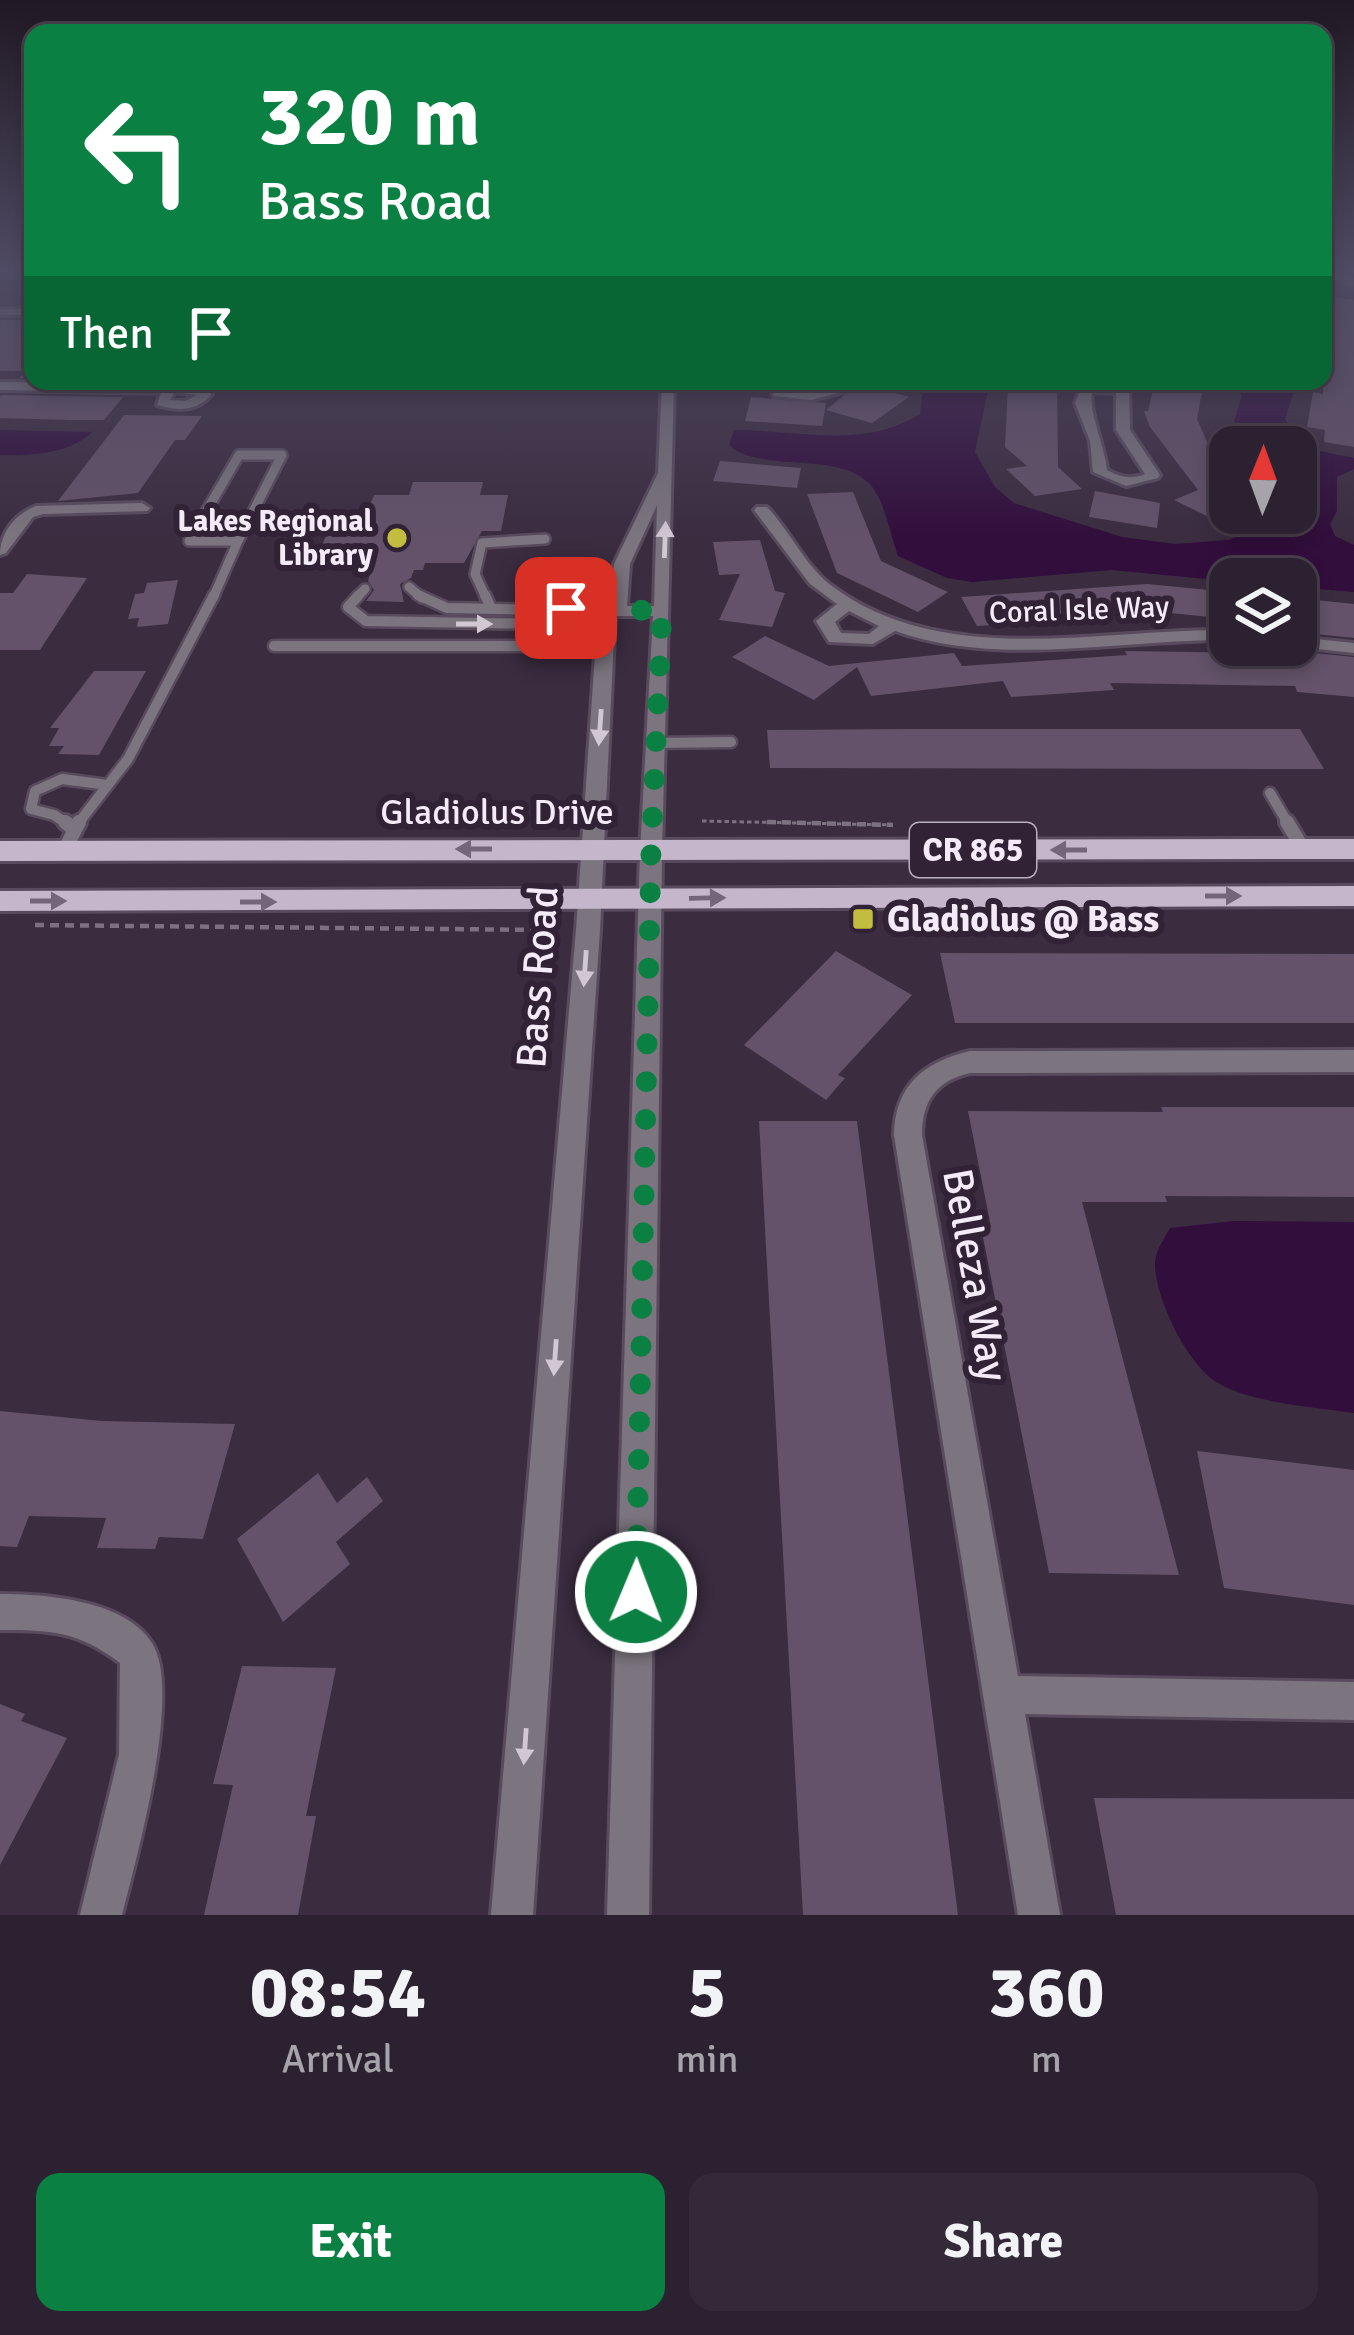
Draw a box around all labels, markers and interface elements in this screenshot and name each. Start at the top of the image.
text: 320 m [258,65,480,169]
icon: left [60,72,216,228]
text: Bass Road [258,168,493,235]
icon: arrive [178,300,244,366]
text: Then [60,306,154,361]
north arrow [1209,426,1317,534]
map controls [1209,426,1317,666]
place label: Lakes Regional Library [177,503,373,574]
one-way arrow [655,520,674,558]
marker: Lakes Regional Library [384,525,410,551]
pin [515,557,617,659]
button: layers [1209,558,1317,666]
icon: arrive [533,575,599,641]
street label: Coral Isle Way [988,588,1170,632]
one-way arrow [456,615,494,634]
one-way arrow [590,709,609,747]
street label: Gladiolus Drive [380,790,614,835]
road number: CR 865 [910,823,1036,877]
one-way arrow [454,839,492,859]
one-way arrow [1049,840,1087,860]
street label: Bass Road [506,884,570,1070]
one-way arrow [1205,886,1243,906]
one-way arrow [689,888,727,908]
one-way arrow [30,891,68,911]
one-way arrow [240,892,278,912]
place label: Gladiolus @ Bass [887,897,1159,942]
marker: Gladiolus @ Bass [850,906,876,932]
one-way arrow [575,950,594,987]
street label: Belleza Way [931,1165,1019,1386]
one-way arrow [545,1339,564,1376]
position arrow [573,1529,699,1655]
one-way arrow [515,1728,534,1765]
text: 08:54 [249,1948,426,2037]
text: 5 [688,1948,726,2037]
text: 360 [988,1948,1105,2037]
text: Arrival [282,2035,394,2083]
text: min [676,2035,739,2083]
text: m [1031,2035,1062,2083]
button: Exit [36,2173,665,2311]
button: Share [689,2173,1318,2311]

